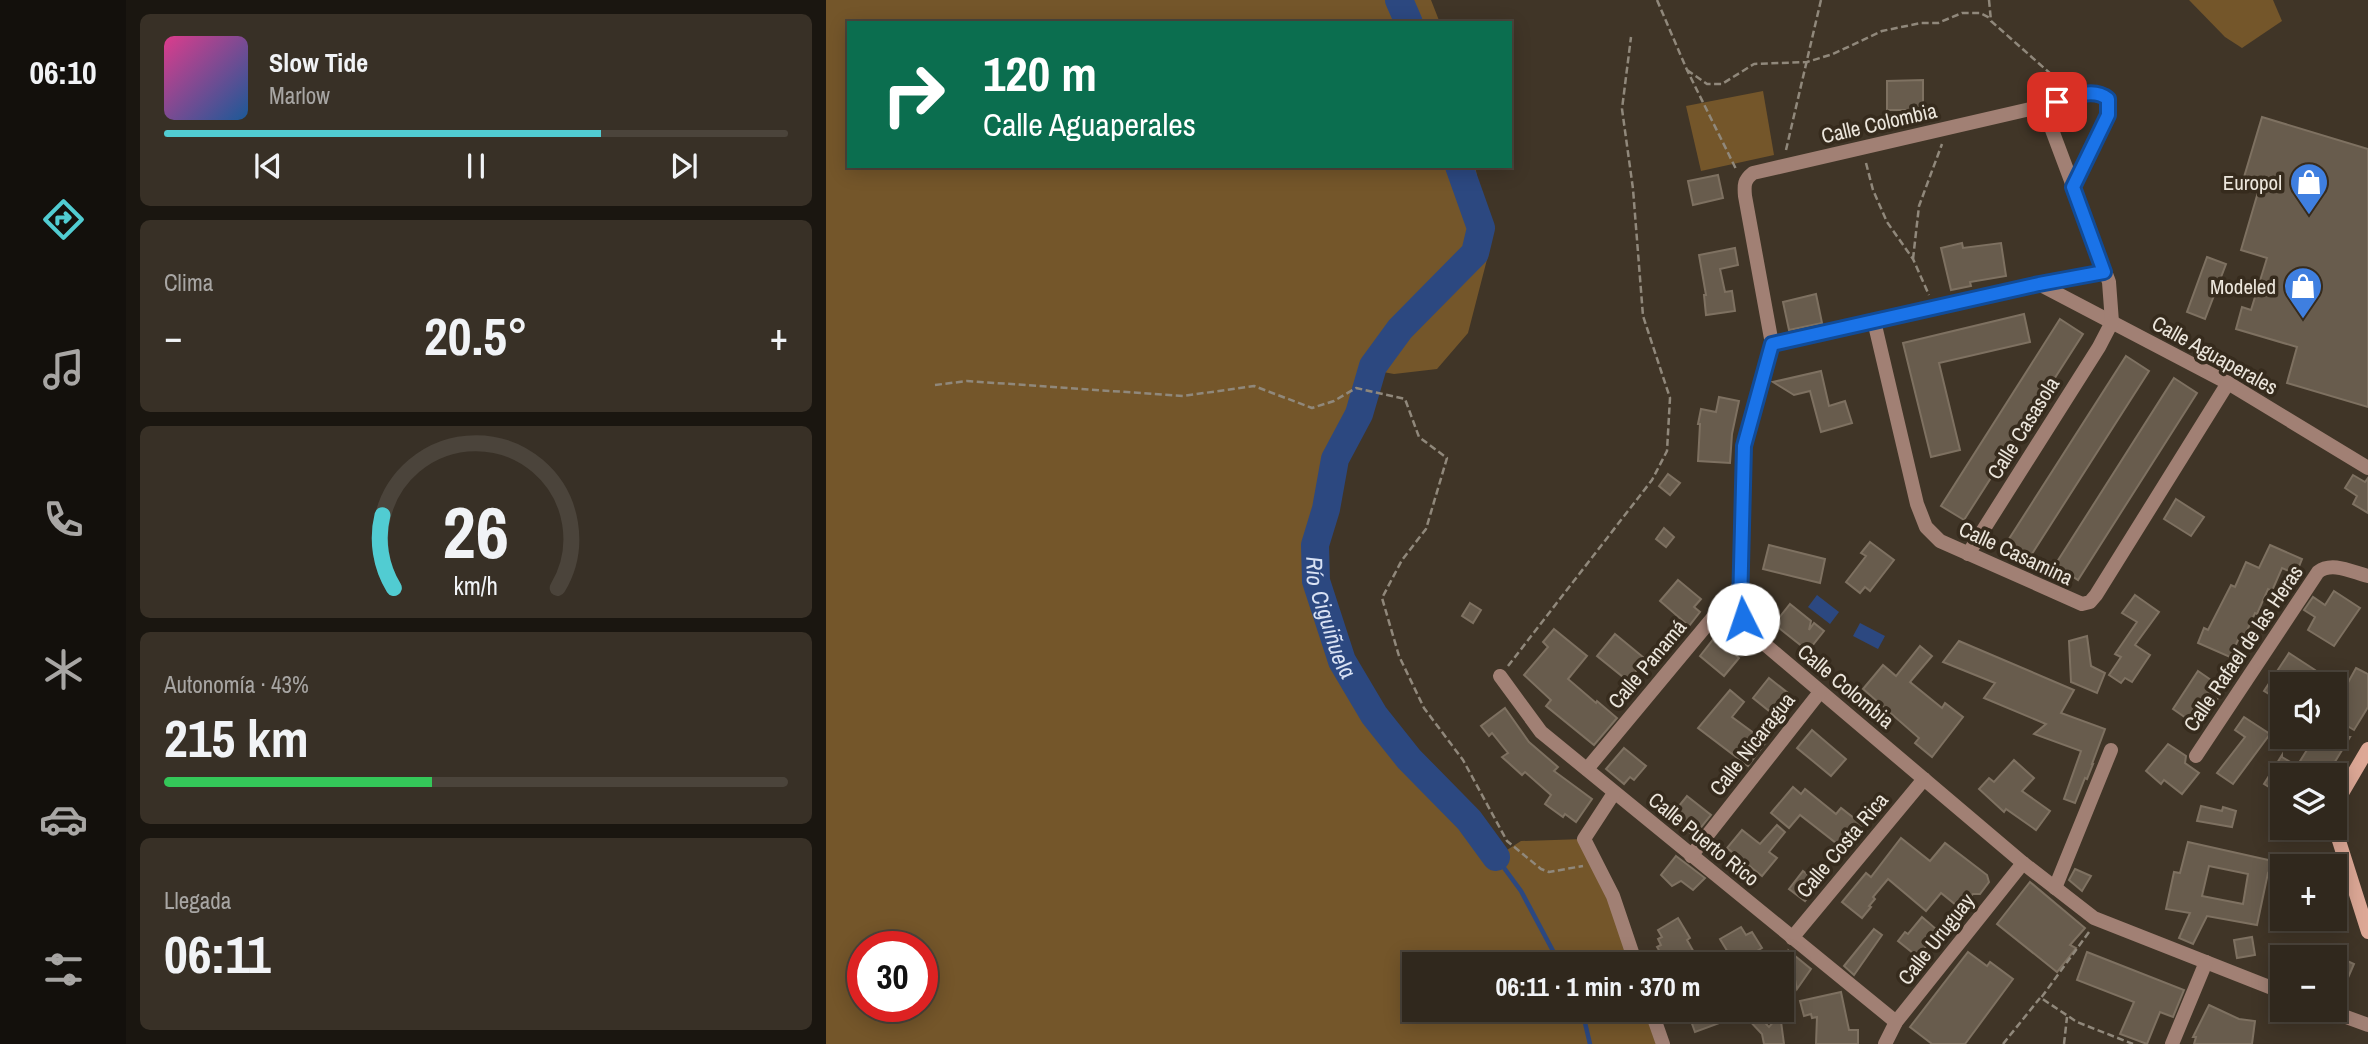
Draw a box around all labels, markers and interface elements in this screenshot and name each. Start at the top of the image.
text: 120 m [983,40,1097,106]
text: Slow Tide [269,45,368,80]
icon: right [868,49,959,140]
text: 06:10 [29,51,97,94]
pin [2027,72,2087,132]
text: Marlow [269,80,330,111]
icon: arrive [2038,83,2076,121]
street label: Calle Colombia [1818,96,1940,150]
text: Calle Aguaperales [983,103,1196,146]
icon: previous [249,147,287,185]
icon: pause [457,147,495,185]
icon: next [665,147,703,185]
shop icon: Europol [2288,161,2330,216]
place label: Europol [2223,168,2282,197]
icon: directions [39,195,88,244]
shop icon: Modeled [2282,265,2324,320]
text: Clima [164,267,213,298]
place label: Modeled [2210,272,2276,301]
text: 20.5° [424,301,528,371]
street label: Calle Aguaperales [2147,308,2283,402]
text: − [164,311,182,362]
text: + [770,311,788,362]
icon: music [39,345,88,394]
street label: Calle Casasola [1980,371,2066,485]
text: 26 [443,483,509,581]
icon: phone [39,495,88,544]
street label: Calle Casamina [1954,514,2078,592]
water label: Río Ciguiñuela [1300,556,1364,684]
street label: Calle Rafael de las Heras [2176,559,2310,737]
text: km/h [454,569,498,603]
position arrow [1706,582,1780,656]
street label: Calle Panamá [1601,613,1693,715]
street label: Calle Colombia [1792,637,1901,735]
icon: climate [39,645,88,694]
text: Autonomía · 43% [164,669,309,700]
map controls [2270,672,2347,1022]
button: sound [2270,672,2347,749]
street label: Calle Nicaragua [1703,686,1802,802]
text: 215 km [164,703,309,773]
button: layers [2270,763,2347,840]
street label: Calle Puerto Rico [1642,785,1766,893]
street label: Calle Costa Rica [1789,786,1895,904]
icon: car [39,795,88,844]
button: + [2270,854,2347,931]
text: Llegada [164,885,231,916]
street label: Calle Uruguay [1891,887,1981,991]
text: 06:11 [164,919,271,989]
speed limit sign: 30 [847,931,938,1022]
icon: filters [39,945,88,994]
button: − [2270,945,2347,1022]
text: 06:11 · 1 min · 370 m [1495,969,1701,1004]

